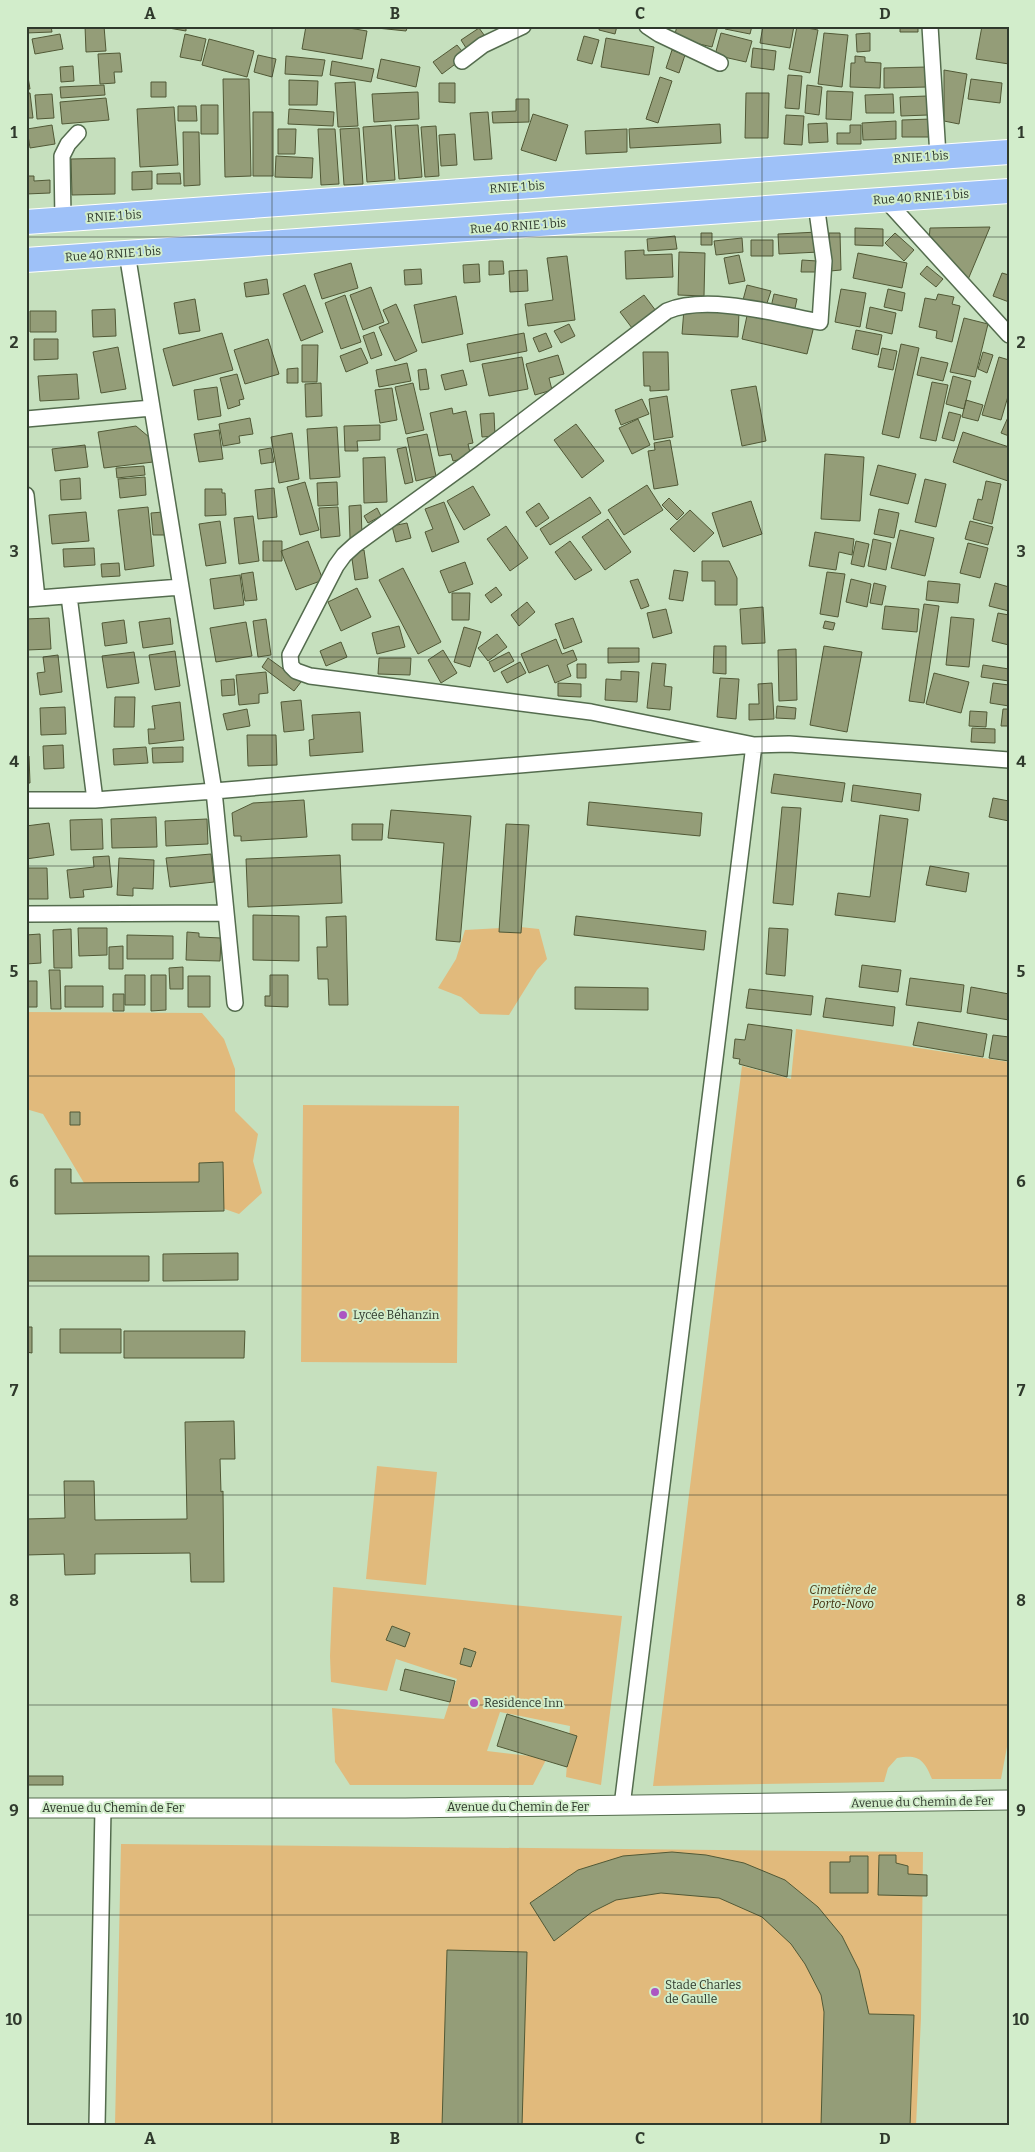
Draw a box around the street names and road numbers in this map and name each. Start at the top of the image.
street label: RNIE 1 bis [893,148,949,166]
street label: RNIE 1 bis [489,178,545,196]
street label: Rue 40 RNIE 1 bis [873,187,970,207]
street label: RNIE 1 bis [86,207,142,225]
street label: Rue 40 RNIE 1 bis [470,216,567,236]
street label: Rue 40 RNIE 1 bis [65,244,162,264]
street label: Avenue du Chemin de Fer [851,1794,994,1810]
street label: Avenue du Chemin de Fer [447,1800,590,1814]
street label: Avenue du Chemin de Fer [42,1801,185,1815]

